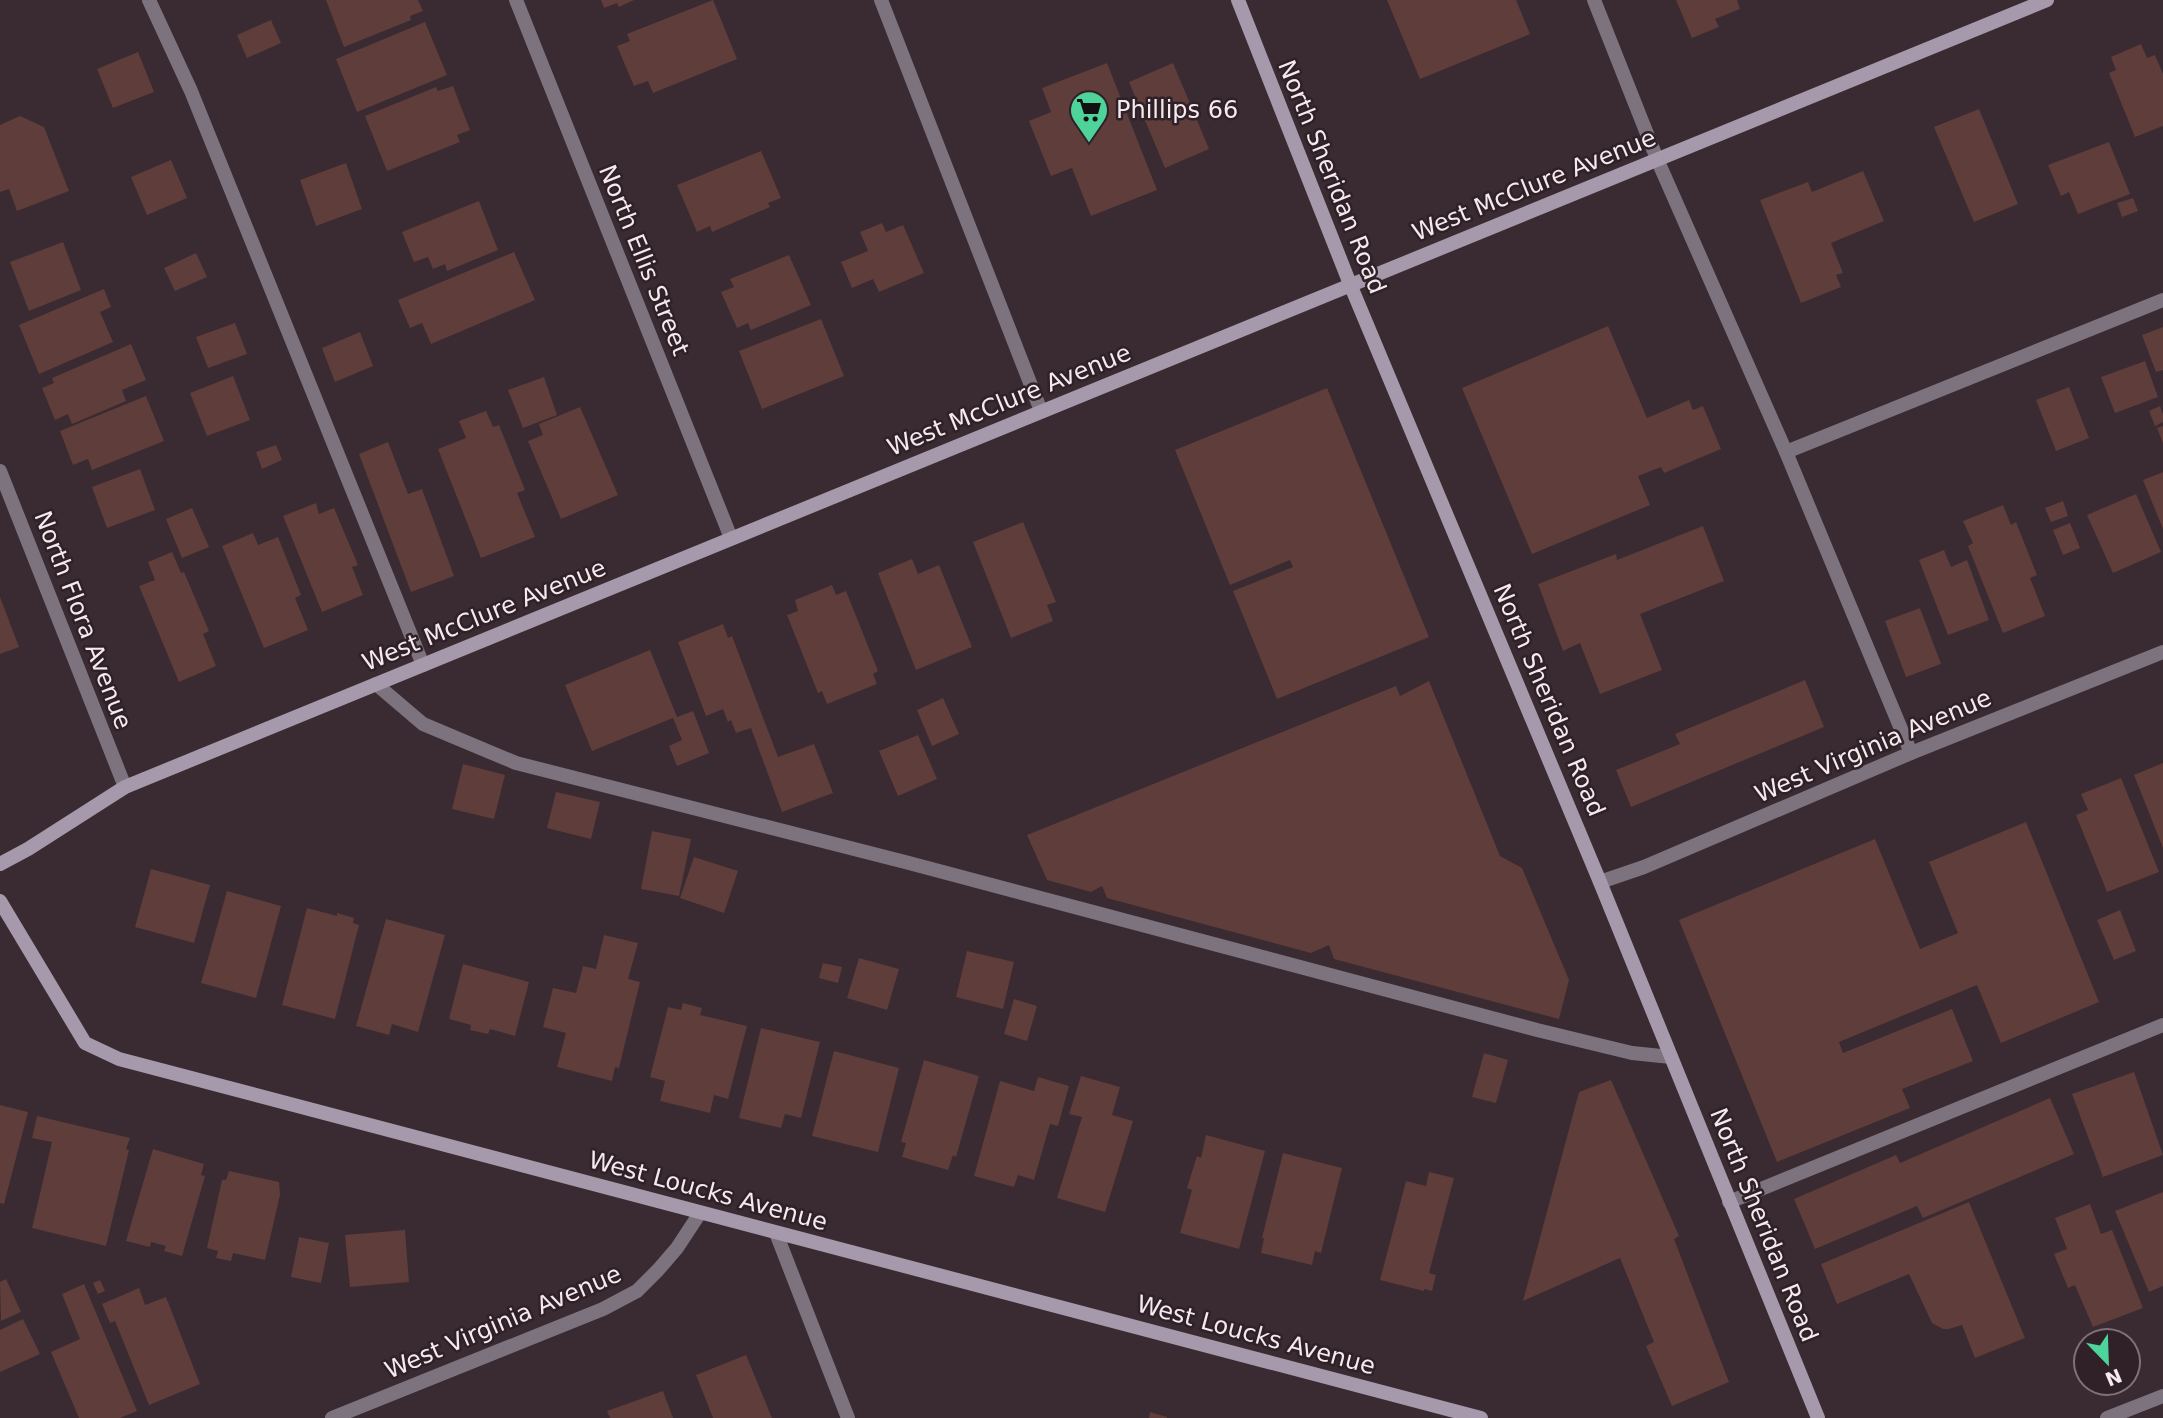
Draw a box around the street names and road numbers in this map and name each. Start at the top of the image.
street label: North Sheridan Road [1272,56,1392,298]
street label: West McClure Avenue [1408,123,1660,247]
street label: North Ellis Street [593,161,695,359]
street label: West McClure Avenue [883,338,1135,462]
street label: North Flora Avenue [28,507,138,733]
street label: West McClure Avenue [358,553,610,677]
street label: North Sheridan Road [1487,580,1611,820]
street label: West Virginia Avenue [1751,684,1995,808]
street label: North Sheridan Road [1704,1104,1824,1346]
street label: West Loucks Avenue [586,1146,830,1236]
street label: West Virginia Avenue [381,1260,625,1384]
street label: West Loucks Avenue [1134,1290,1378,1380]

